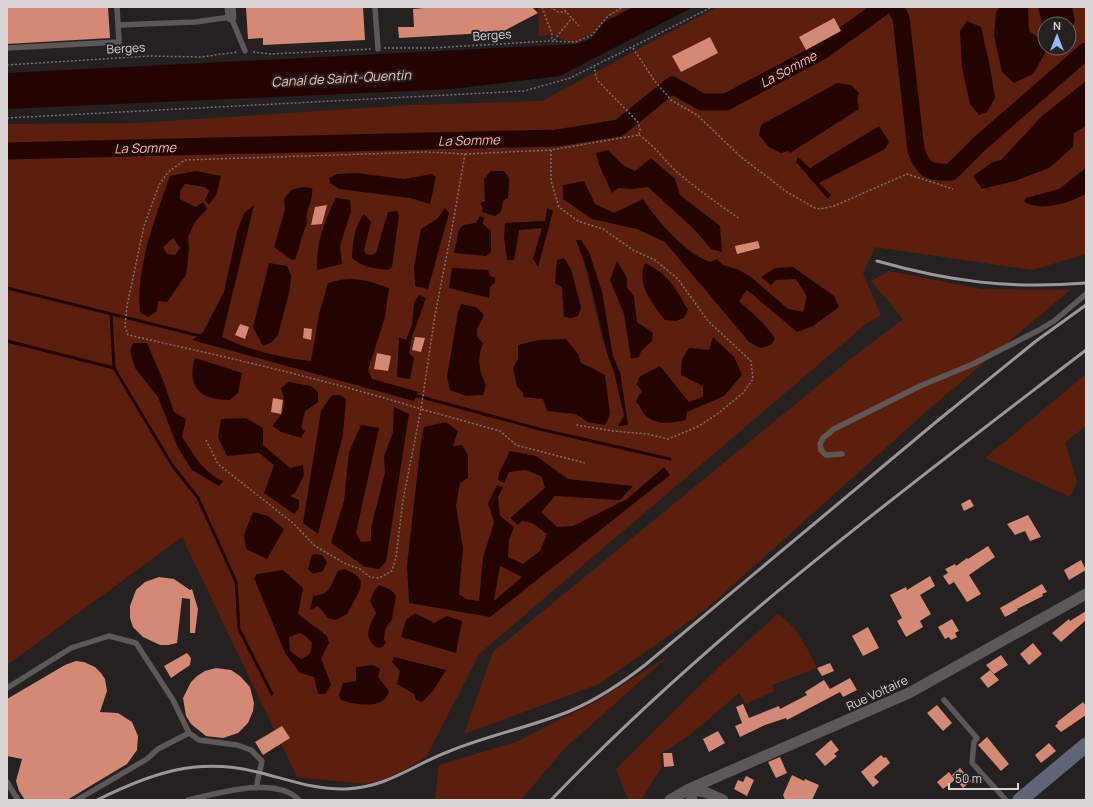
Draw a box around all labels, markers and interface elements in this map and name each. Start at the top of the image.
north arrow [1037,16,1077,56]
text: N [1053,18,1061,33]
street label: Berges [472,25,512,45]
street label: Berges [106,38,146,58]
water label: La Somme [757,46,821,91]
water label: Canal de Saint-Quentin [271,65,413,91]
water label: La Somme [438,130,501,150]
water label: La Somme [114,138,177,157]
street label: Rue Voltaire [843,671,911,715]
scale bar [949,765,1018,791]
text: 50 m [955,770,982,787]

